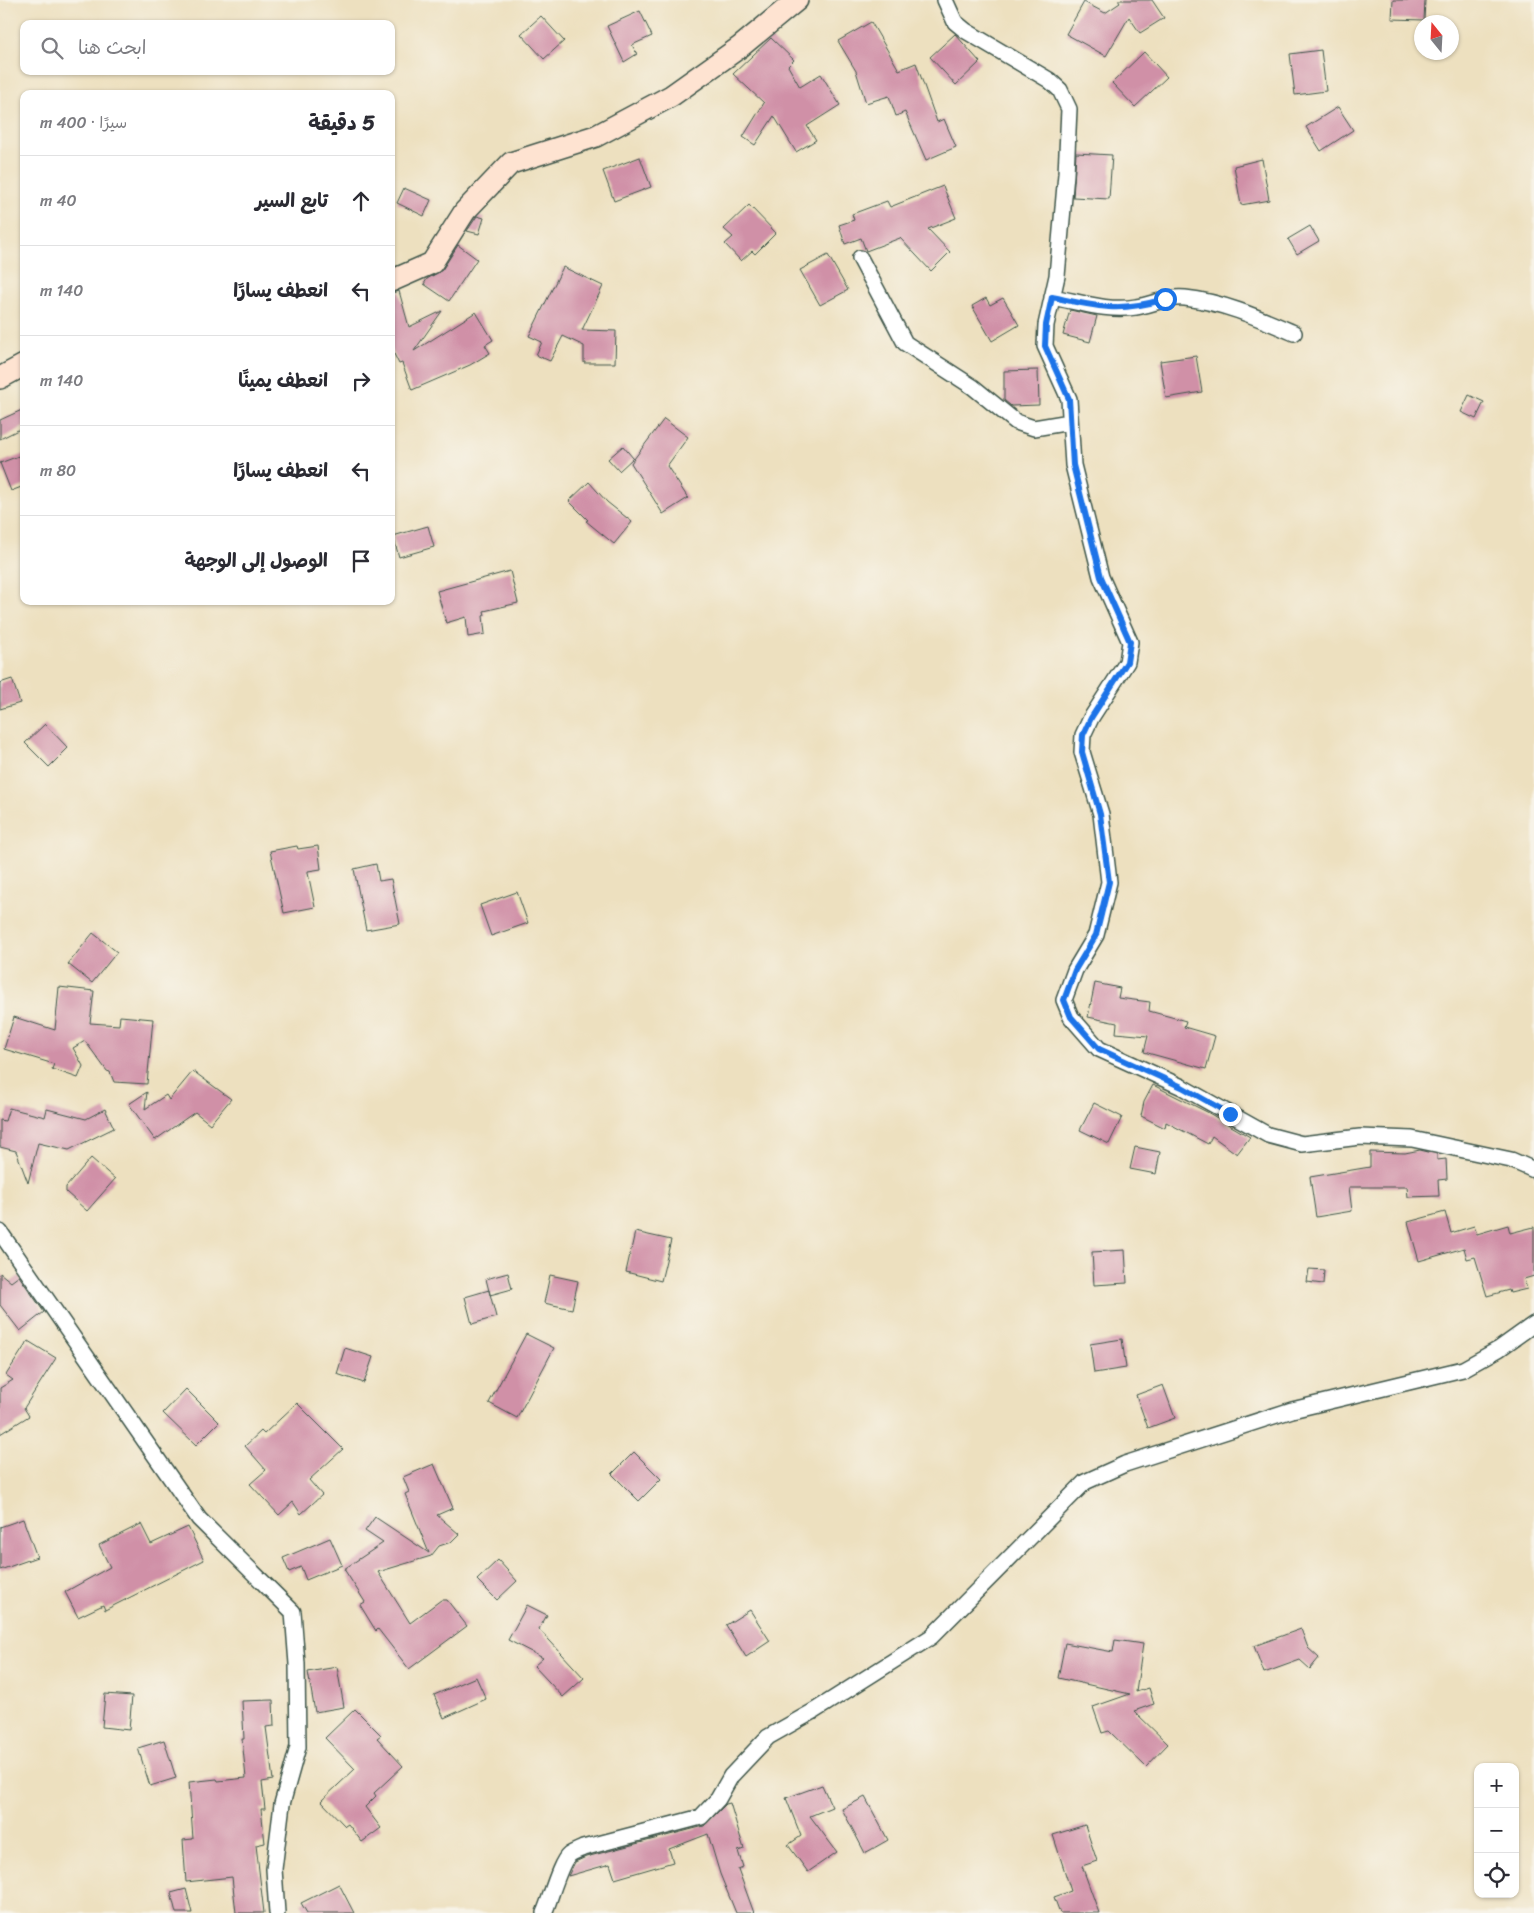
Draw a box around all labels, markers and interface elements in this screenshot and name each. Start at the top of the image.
north arrow [1414,15,1459,60]
search box [20,20,395,75]
text: ابحث هنا [78,31,146,64]
icon: search [38,34,66,62]
text: 5 دقيقة [308,104,375,142]
text: سيرًا · 400 m [40,108,127,137]
text: تابع السير [255,184,328,217]
text: 40 m [40,186,77,215]
icon: ahead [347,187,375,215]
text: انعطف يسارًا [233,274,328,307]
text: 140 m [40,276,83,305]
icon: left [347,277,375,305]
route start [1154,288,1177,311]
text: انعطف يمينًا [238,364,328,397]
text: 140 m [40,366,83,395]
icon: right [347,367,375,395]
text: انعطف يسارًا [233,454,328,487]
text: 80 m [40,456,76,485]
icon: left [347,457,375,485]
text: الوصول إلى الوجهة [185,544,328,577]
icon: arrive [347,547,375,575]
route end [1219,1103,1242,1126]
map controls [1474,1763,1519,1898]
button: + [1474,1763,1519,1808]
button: − [1474,1808,1519,1853]
button: locate [1474,1853,1519,1898]

